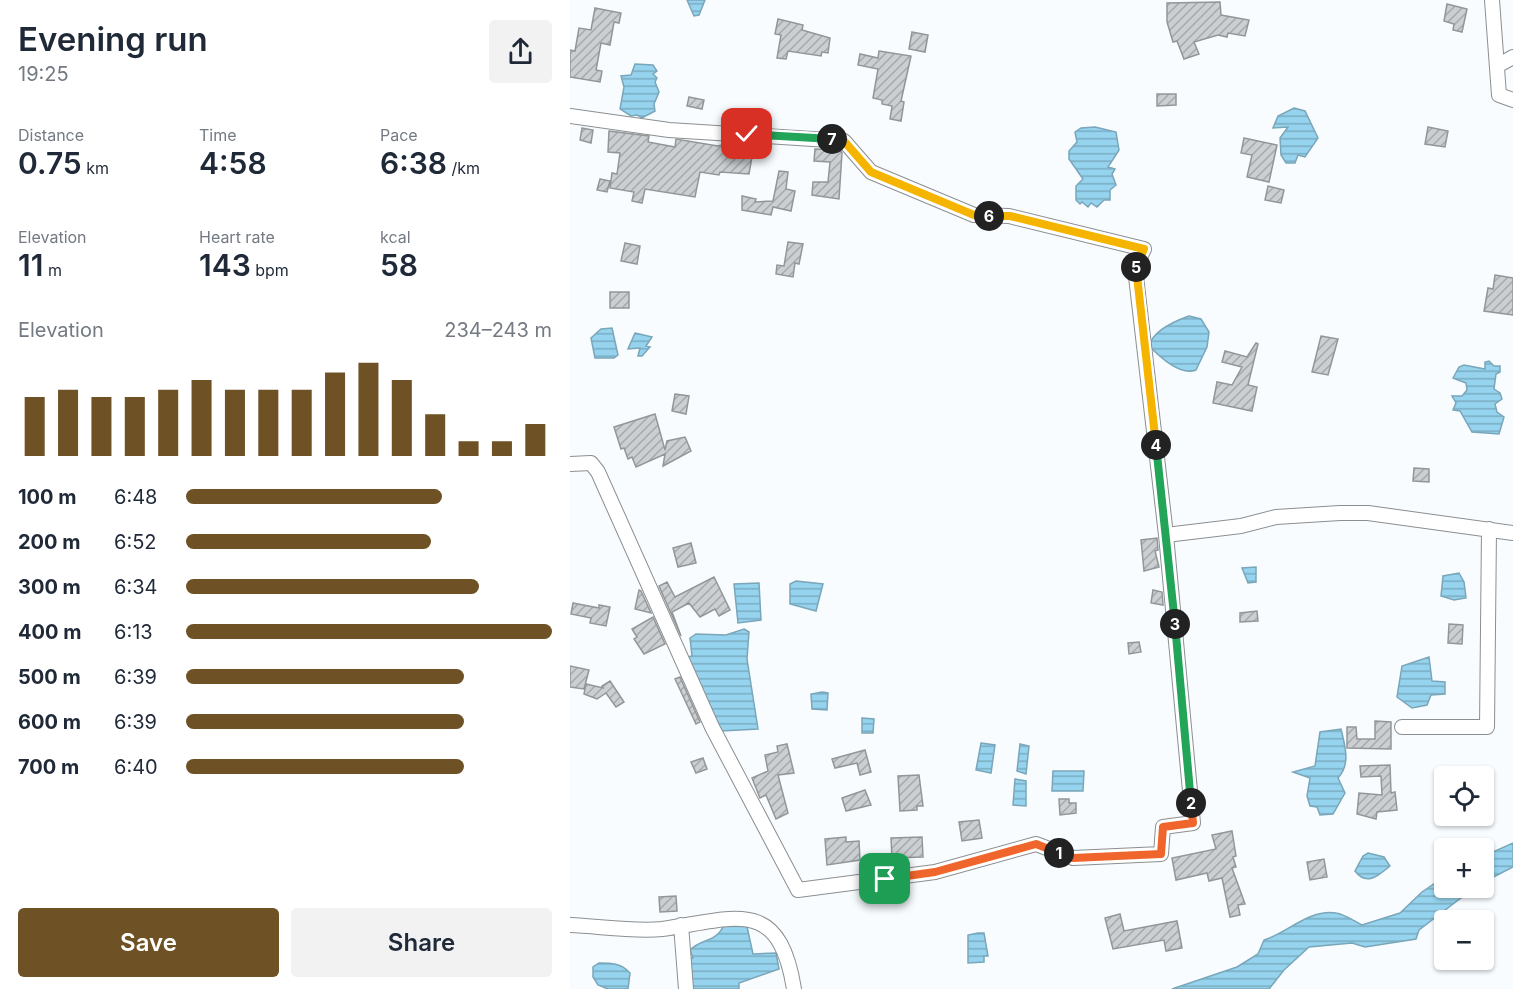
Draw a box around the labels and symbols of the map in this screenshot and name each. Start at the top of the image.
pin [721,108,772,159]
pin: 7 [817,124,847,154]
pin: 6 [974,201,1004,231]
pin: 5 [1121,252,1151,282]
pin: 4 [1141,430,1171,460]
pin: 3 [1160,609,1190,639]
pin: 2 [1176,788,1206,818]
pin: 1 [1044,838,1074,868]
pin [859,853,910,904]

